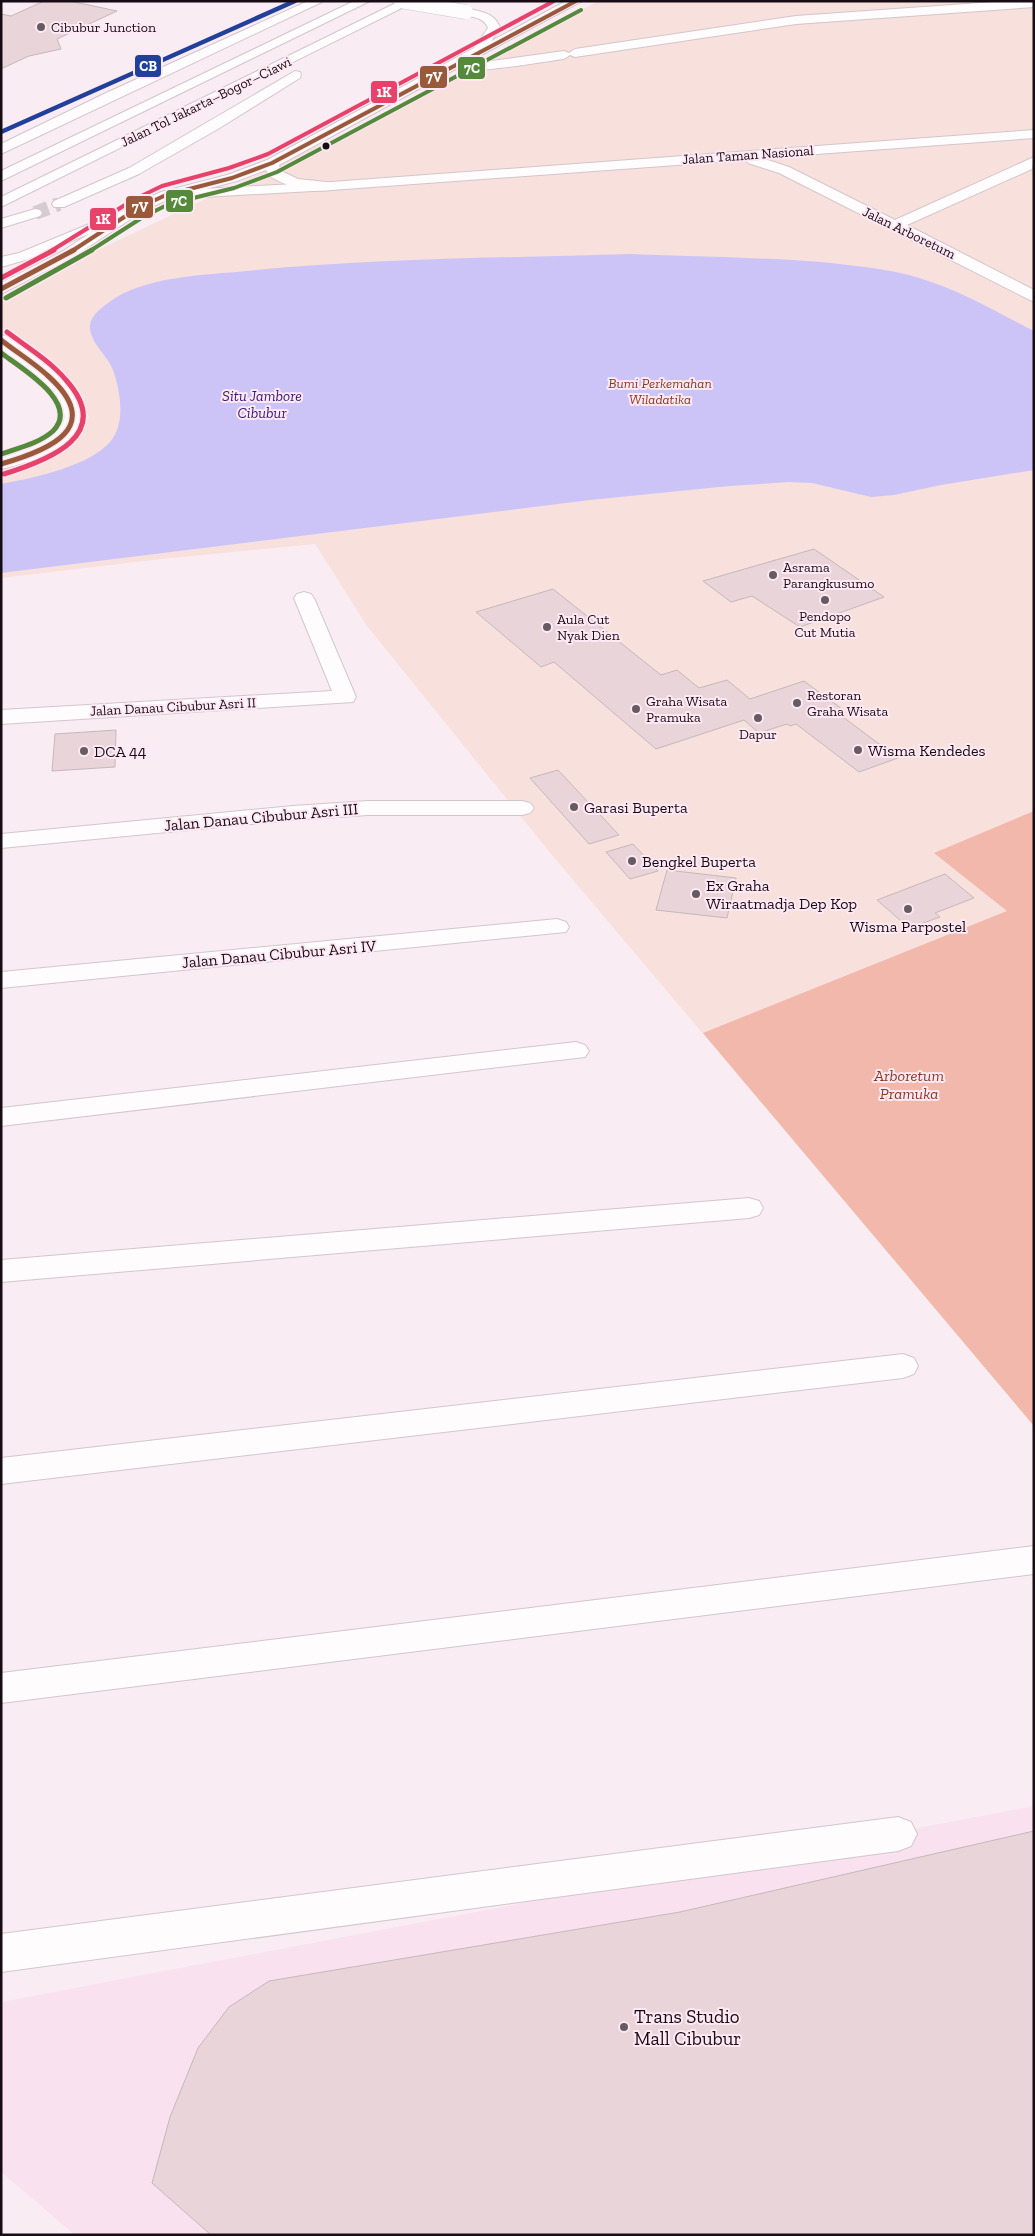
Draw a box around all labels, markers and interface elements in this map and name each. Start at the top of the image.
place label: Cibubur Junction [51,19,156,36]
marker: Cibubur Junction [35,21,47,33]
street label: Jalan Tol Jakarta–Bogor–Ciawi [118,53,294,151]
line badge: CB [134,54,162,78]
line badge: 7C [457,56,486,80]
text: CB [139,58,157,75]
text: 7C [464,60,480,77]
line badge: 7V [419,65,448,89]
text: 7V [426,69,443,86]
line badge: 1K [370,80,398,104]
text: 1K [376,84,392,101]
unlabelled marker [321,141,331,151]
street label: Jalan Taman Nasional [682,142,815,168]
line badge: 7C [165,189,194,213]
text: 7C [171,193,187,210]
line badge: 7V [125,195,154,219]
text: 7V [132,199,149,216]
street label: Jalan Arboretum [860,203,958,263]
line badge: 1K [89,207,117,231]
text: 1K [95,211,111,228]
park label: Bumi Perkemahan Wiladatika [608,375,712,408]
water label: Situ Jambore Cibubur [222,387,302,422]
place label: Asrama Parangkusumo [783,559,874,592]
marker: Asrama Parangkusumo [767,569,779,581]
marker: Pendopo Cut Mutia [819,594,831,606]
place label: Pendopo Cut Mutia [794,608,856,641]
place label: Aula Cut Nyak Dien [557,611,620,644]
marker: Aula Cut Nyak Dien [541,621,553,633]
place label: Restoran Graha Wisata [807,687,888,720]
place label: Graha Wisata Pramuka [646,693,727,726]
street label: Jalan Danau Cibubur Asri II [90,694,256,720]
marker: Restoran Graha Wisata [791,697,803,709]
marker: Graha Wisata Pramuka [630,703,642,715]
marker: Dapur [752,712,764,724]
place label: Dapur [739,726,777,743]
place label: Wisma Kendedes [868,741,986,760]
place label: DCA 44 [94,742,147,761]
marker: Wisma Kendedes [852,744,864,756]
marker: DCA 44 [78,745,90,757]
place label: Garasi Buperta [584,798,688,817]
street label: Jalan Danau Cibubur Asri III [163,799,359,835]
marker: Garasi Buperta [568,801,580,813]
place label: Bengkel Buperta [642,852,756,871]
marker: Bengkel Buperta [626,855,638,867]
place label: Ex Graha Wiraatmadja Dep Kop [706,876,857,913]
marker: Ex Graha Wiraatmadja Dep Kop [690,888,702,900]
marker: Wisma Parpostel [902,903,914,915]
place label: Wisma Parpostel [850,917,966,936]
street label: Jalan Danau Cibubur Asri IV [181,936,378,972]
park label: Arboretum Pramuka [873,1066,944,1103]
place label: Trans Studio Mall Cibubur [634,2005,741,2050]
marker: Trans Studio Mall Cibubur [618,2021,630,2033]

